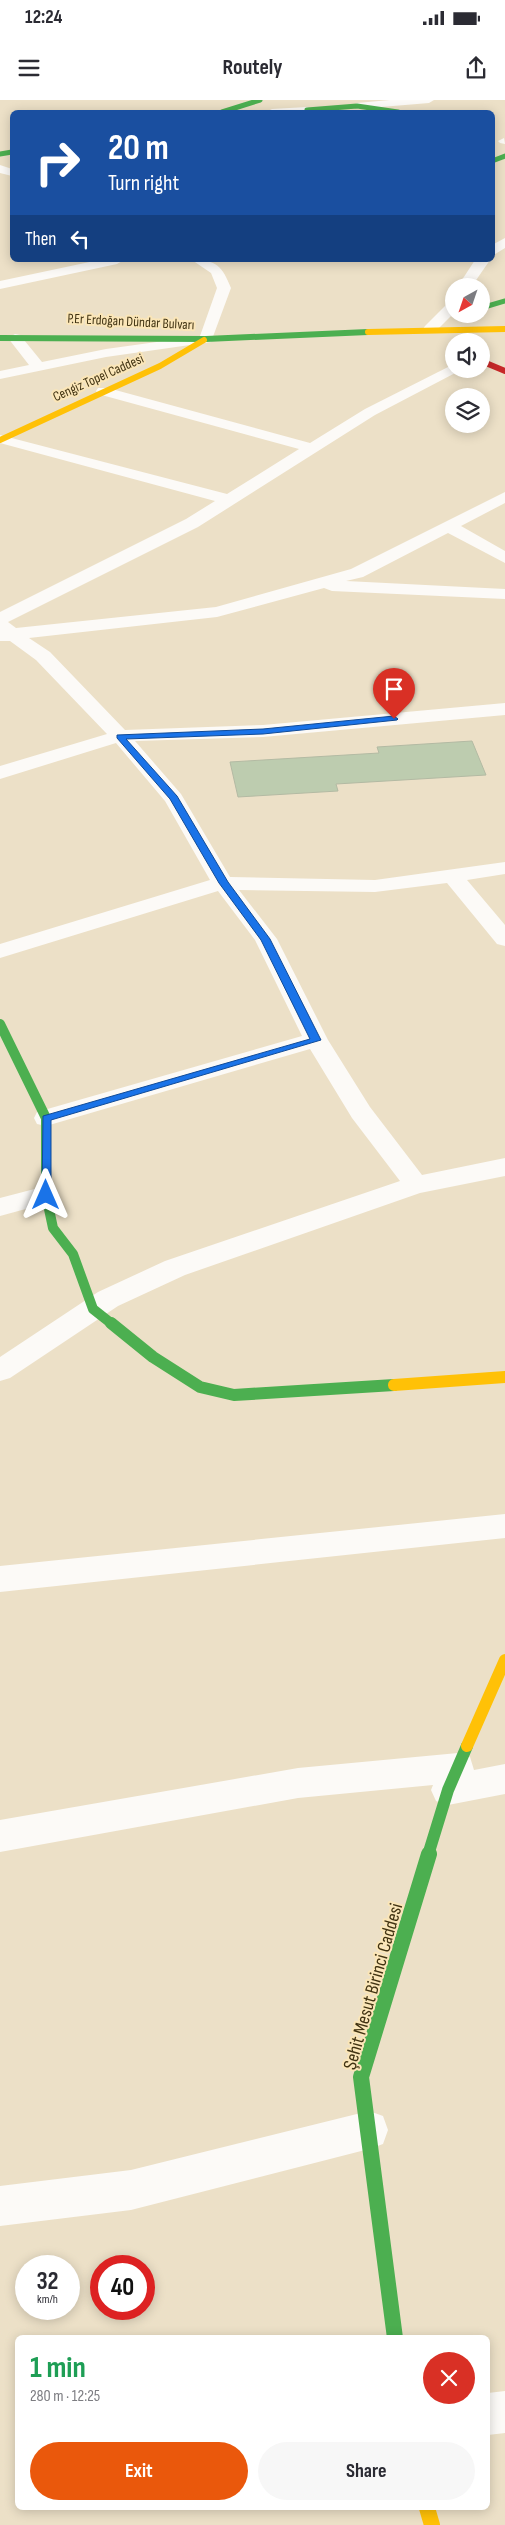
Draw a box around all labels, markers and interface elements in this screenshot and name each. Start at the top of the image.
text: 12:24 [25,6,62,29]
icon: menu [15,54,43,82]
text: Routely [223,54,282,81]
icon: share [462,54,490,82]
text: 20 m [108,127,169,170]
icon: right [25,130,90,195]
text: Turn right [108,170,179,197]
icon: left [66,225,94,253]
text: Then [25,228,56,251]
north arrow [445,278,490,322]
map controls [445,278,490,433]
street label: P.Er Erdoğan Dündar Bulvarı [67,310,195,333]
button: sound [445,333,490,378]
street label: Cengiz Topel Caddesi [50,350,146,405]
button: layers [445,388,490,433]
pin [373,668,415,719]
icon: arrive [380,675,408,703]
position arrow [19,1168,71,1220]
street label: Şehit Mesut Birinci Caddesi [339,1901,408,2072]
speed limit sign: 40 [90,2255,155,2320]
text: 32 [36,2266,59,2297]
text: km/h [37,2292,58,2307]
text: 1 min [30,2350,86,2386]
button: close [423,2352,475,2404]
text: 280 m · 12:25 [30,2387,100,2406]
button: Exit [30,2442,248,2500]
button: Share [258,2442,475,2500]

